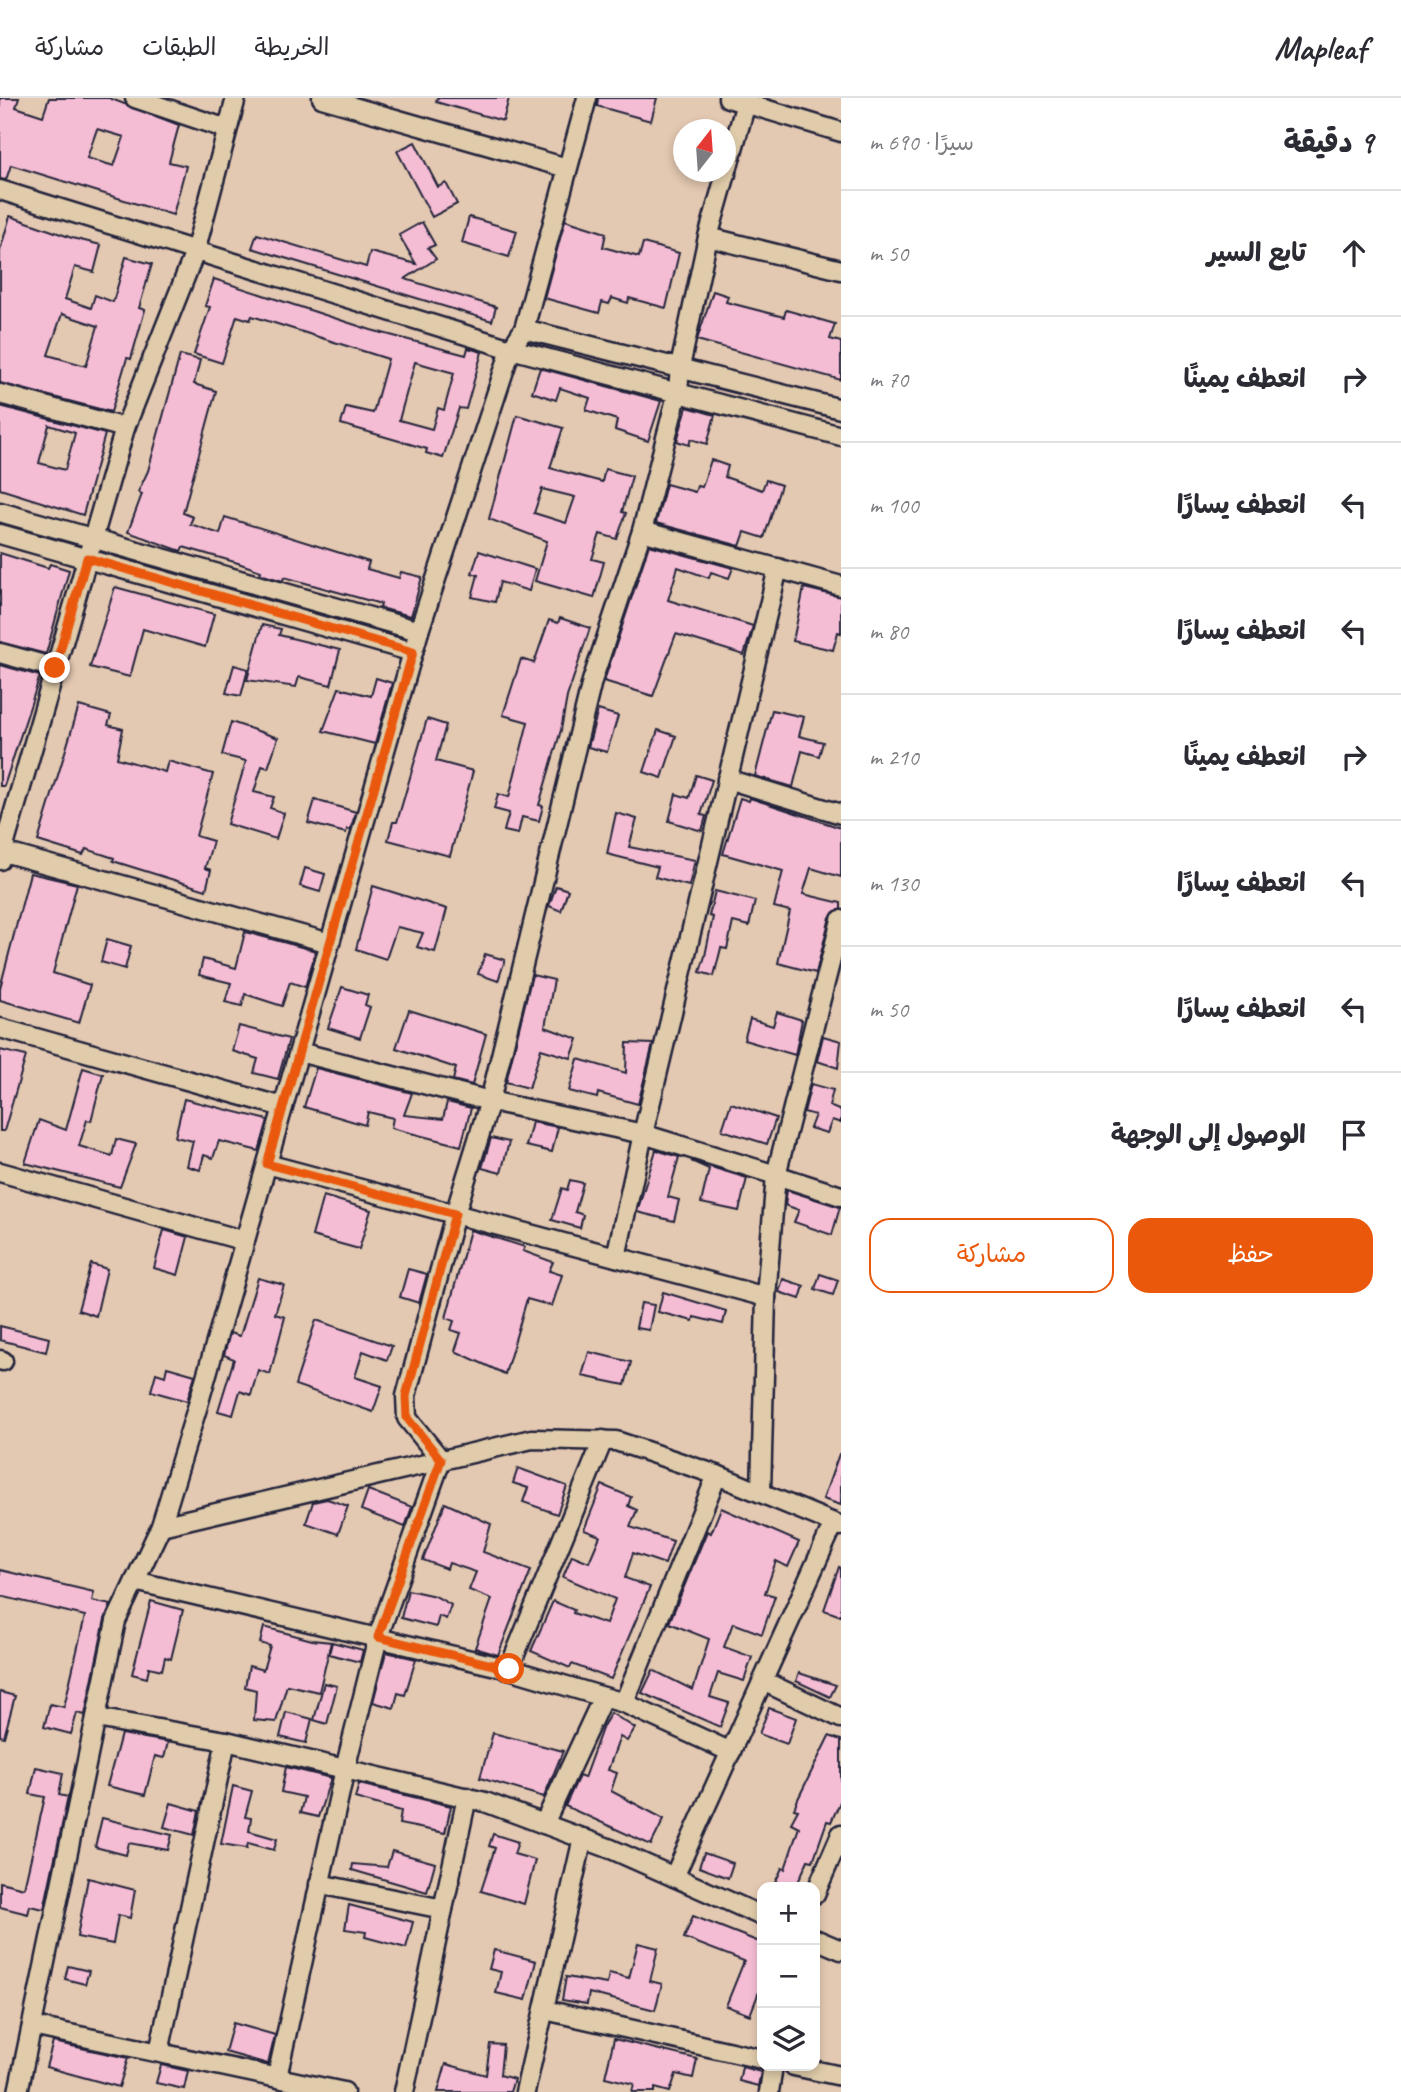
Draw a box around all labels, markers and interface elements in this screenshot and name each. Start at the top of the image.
text: Mapleaf [1274,27,1366,69]
text: مشاركة [35,32,104,62]
text: الطبقات [142,32,217,62]
text: الخريطة [255,32,329,62]
north arrow [673,119,736,182]
text: 9 دقيقة [1283,123,1373,161]
text: سيرًا · 690 m [869,128,974,157]
icon: ahead [1335,234,1373,272]
text: تابع السير [1207,236,1306,269]
text: 50 m [869,239,908,268]
icon: right [1335,360,1373,398]
text: انعطف يمينًا [1184,362,1306,395]
text: 70 m [869,365,908,394]
icon: left [1335,486,1373,524]
text: انعطف يسارًا [1177,488,1306,521]
text: 100 m [869,491,919,520]
icon: left [1335,612,1373,650]
text: انعطف يسارًا [1177,614,1306,647]
text: 80 m [869,617,908,646]
route end [39,652,70,683]
icon: right [1335,738,1373,776]
text: انعطف يمينًا [1184,740,1306,773]
text: 210 m [869,743,919,772]
icon: left [1335,864,1373,902]
text: انعطف يسارًا [1177,866,1306,899]
text: 130 m [869,869,919,898]
icon: left [1335,990,1373,1028]
text: انعطف يسارًا [1177,992,1306,1025]
text: 50 m [869,995,908,1024]
icon: arrive [1335,1116,1373,1154]
text: الوصول إلى الوجهة [1111,1118,1306,1151]
button: مشاركة [869,1218,1114,1293]
button: حفظ [1128,1218,1373,1293]
route start [493,1653,524,1684]
map controls [757,1882,820,2071]
button: + [757,1882,820,1945]
button: − [757,1945,820,2008]
button: layers [757,2008,820,2071]

